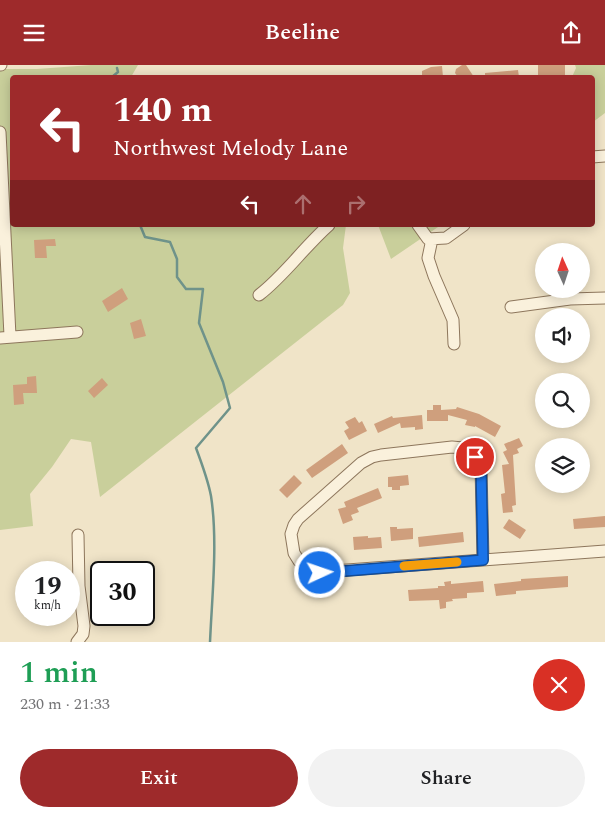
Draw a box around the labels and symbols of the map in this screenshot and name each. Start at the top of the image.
north arrow [535,243,590,297]
pin [454,436,496,478]
position arrow [293,546,345,598]
speed limit sign: 30 [90,561,155,626]

